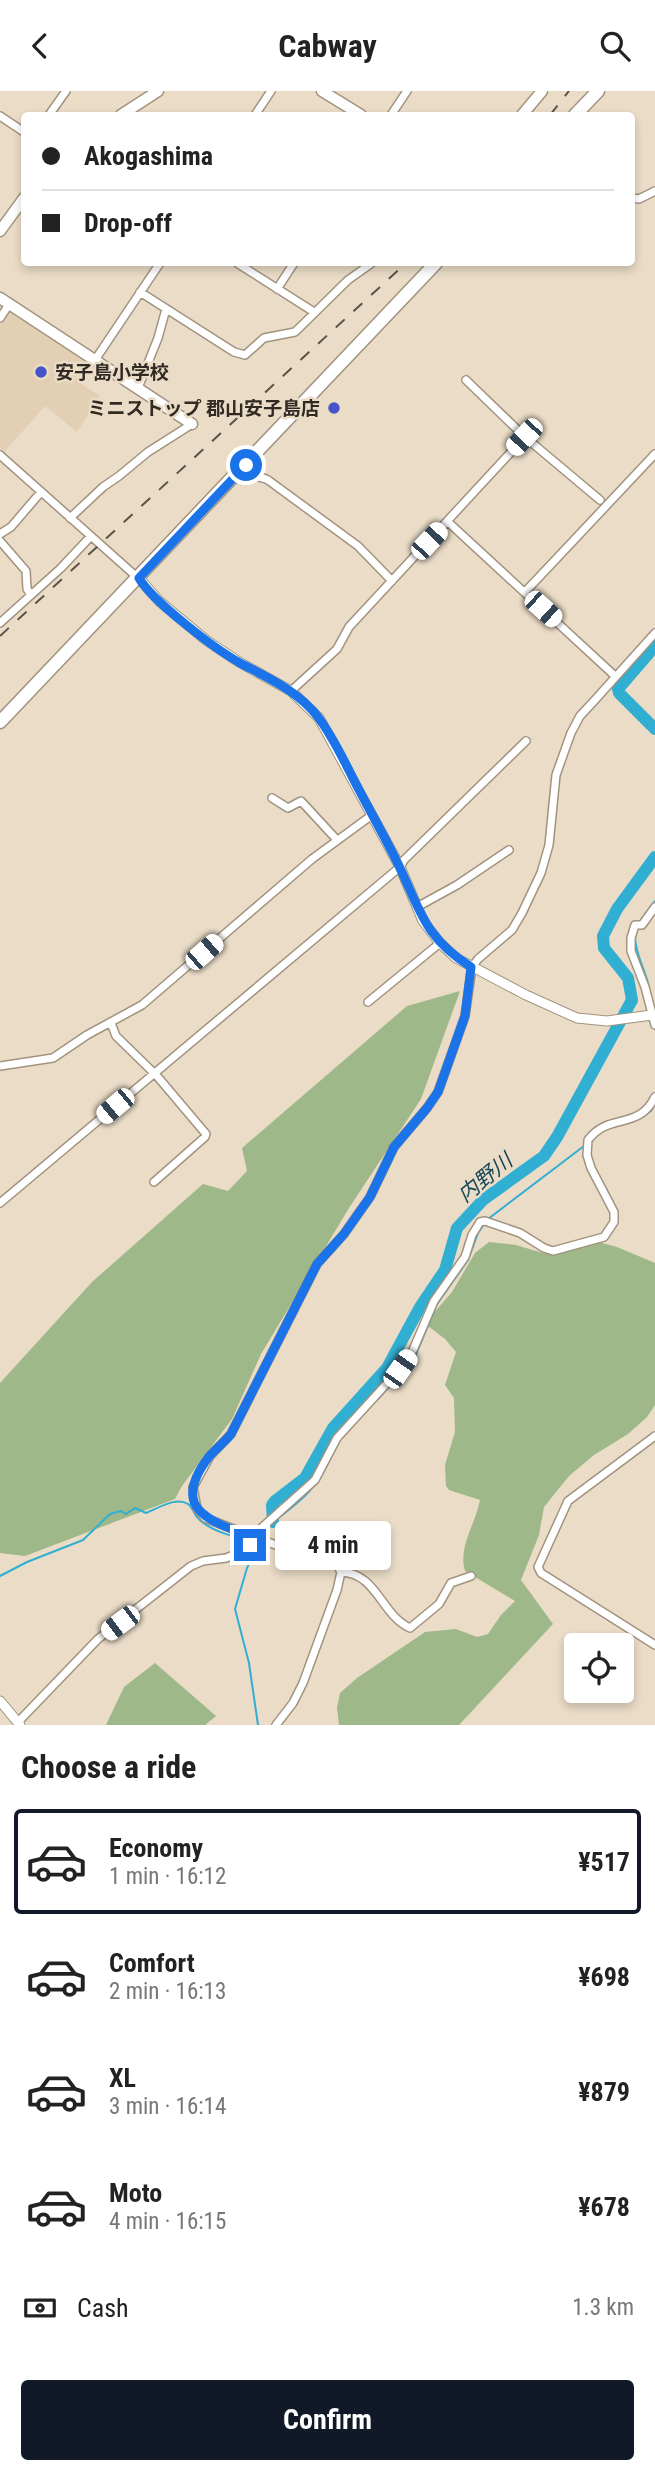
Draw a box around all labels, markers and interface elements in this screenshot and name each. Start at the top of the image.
icon: back [21,27,59,65]
text: Cabway [278,27,377,65]
icon: search [596,27,634,65]
text: Akogashima [84,141,213,171]
text: Drop-off [84,208,172,238]
place label: 安子島小学校 [55,361,169,384]
marker: 安子島小学校 [33,364,49,380]
place label: ミニストップ 郡山安子島店 [88,397,320,420]
marker: ミニストップ 郡山安子島店 [326,400,342,416]
car [502,414,547,460]
route start [230,449,262,481]
car [407,518,452,564]
car [521,587,566,631]
car [182,930,227,974]
car [93,1084,138,1128]
water label: 内野川 [453,1148,519,1207]
car [380,1346,421,1392]
callout: 4 min [274,1521,390,1569]
route end [234,1529,266,1561]
text: 4 min [307,1532,359,1559]
car [97,1602,144,1644]
map controls [564,1633,634,1703]
button: locate [564,1633,634,1703]
text: Choose a ride [21,1748,196,1786]
icon: car [25,1830,88,1893]
text: Economy [109,1833,203,1863]
text: ¥517 [578,1847,630,1877]
text: 1 min · 16:12 [109,1863,226,1890]
icon: car [25,1945,88,2008]
text: Comfort [109,1948,195,1978]
text: ¥698 [578,1962,630,1992]
text: 2 min · 16:13 [109,1978,226,2005]
icon: car [25,2060,88,2123]
text: XL [109,2063,136,2093]
text: ¥879 [578,2077,630,2107]
text: 3 min · 16:14 [109,2093,226,2120]
icon: car [25,2175,88,2238]
text: Moto [109,2178,162,2208]
text: ¥678 [578,2192,630,2222]
text: 4 min · 16:15 [109,2208,226,2235]
icon: cash [21,2289,59,2327]
text: Cash [77,2293,129,2323]
text: 1.3 km [572,2294,634,2321]
button: Confirm [21,2380,634,2460]

